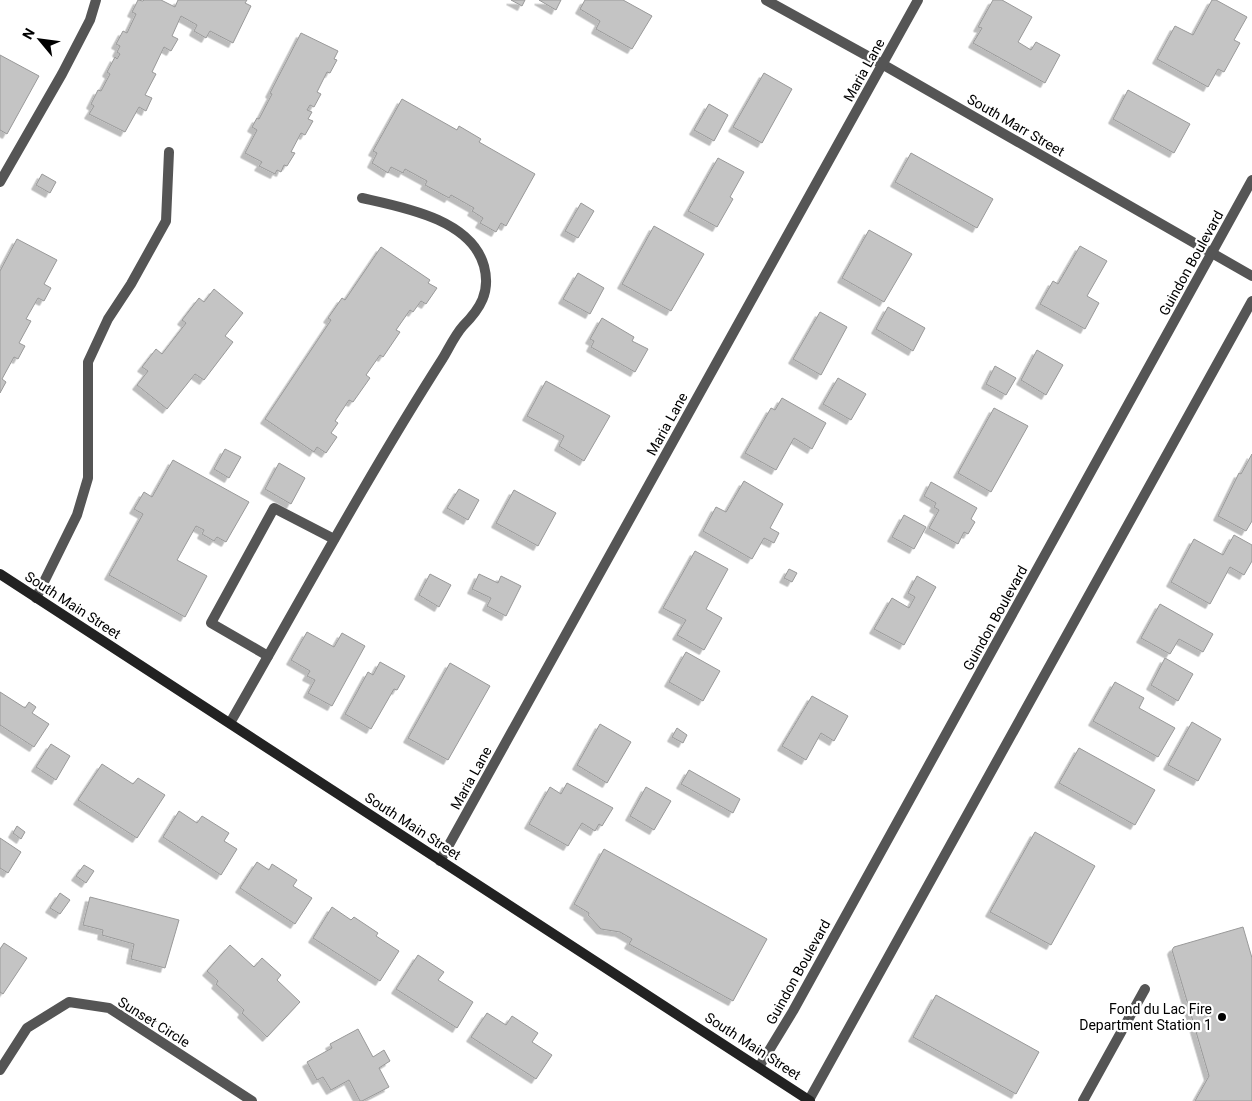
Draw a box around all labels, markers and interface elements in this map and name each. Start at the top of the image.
north arrow [15,15,65,65]
text: N [19,25,38,42]
street label: Maria Lane [840,36,888,104]
street label: South Marr Street [965,91,1068,160]
street label: Guindon Boulevard [1156,208,1226,318]
street label: Maria Lane [643,390,691,458]
street label: Guindon Boulevard [960,563,1030,673]
street label: South Main Street [22,568,124,642]
street label: Maria Lane [447,744,495,812]
street label: South Main Street [362,789,464,863]
street label: Guindon Boulevard [763,917,833,1027]
street label: Sunset Circle [115,994,193,1050]
place label: Fond du Lac Fire Department Station 1 [1079,1001,1212,1033]
street label: South Main Street [702,1009,804,1083]
marker: Fond du Lac Fire Department Station 1 [1216,1011,1228,1023]

